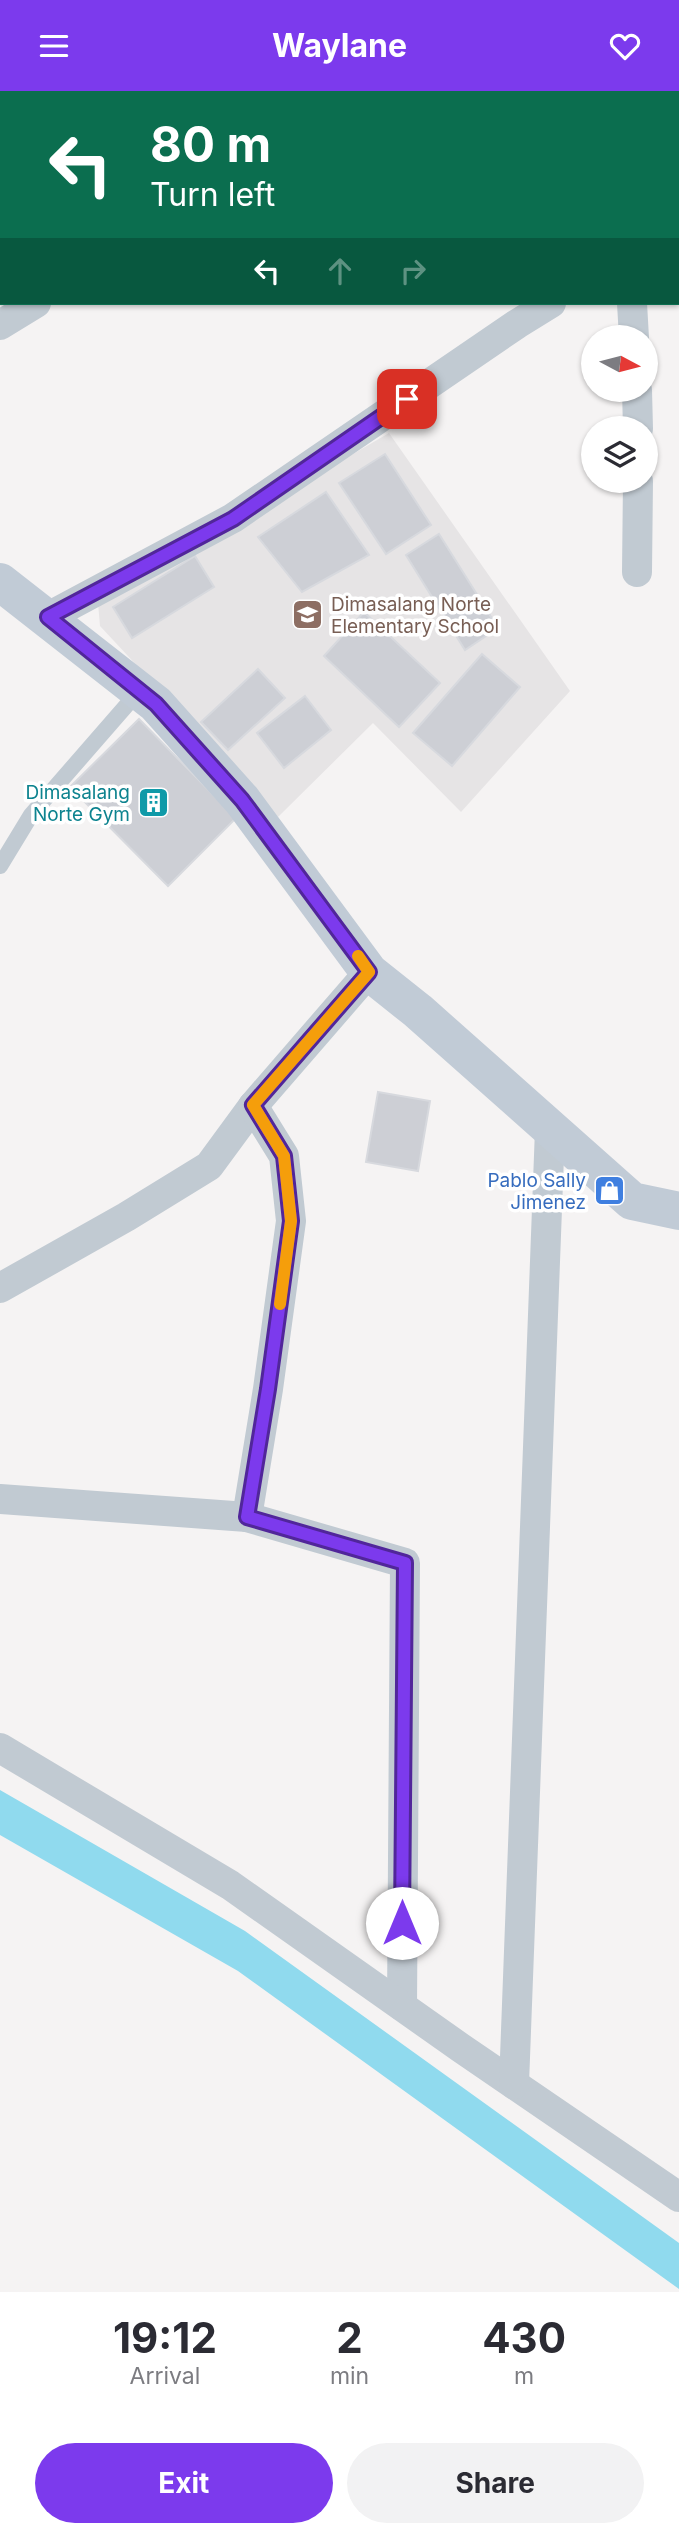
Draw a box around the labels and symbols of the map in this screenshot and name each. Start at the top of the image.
north arrow [581,325,658,403]
pin [377,369,437,429]
place label: Dimasalang Norte Elementary School [331,593,499,638]
school or university icon: Dimasalang Norte Elementary School [291,598,325,632]
place label: Dimasalang Norte Gym [26,781,130,826]
building icon: Dimasalang Norte Gym [136,786,170,820]
place label: Pablo Sally Jimenez [487,1169,586,1214]
shop icon: Pablo Sally Jimenez [592,1174,626,1208]
position arrow [365,1886,439,1960]

